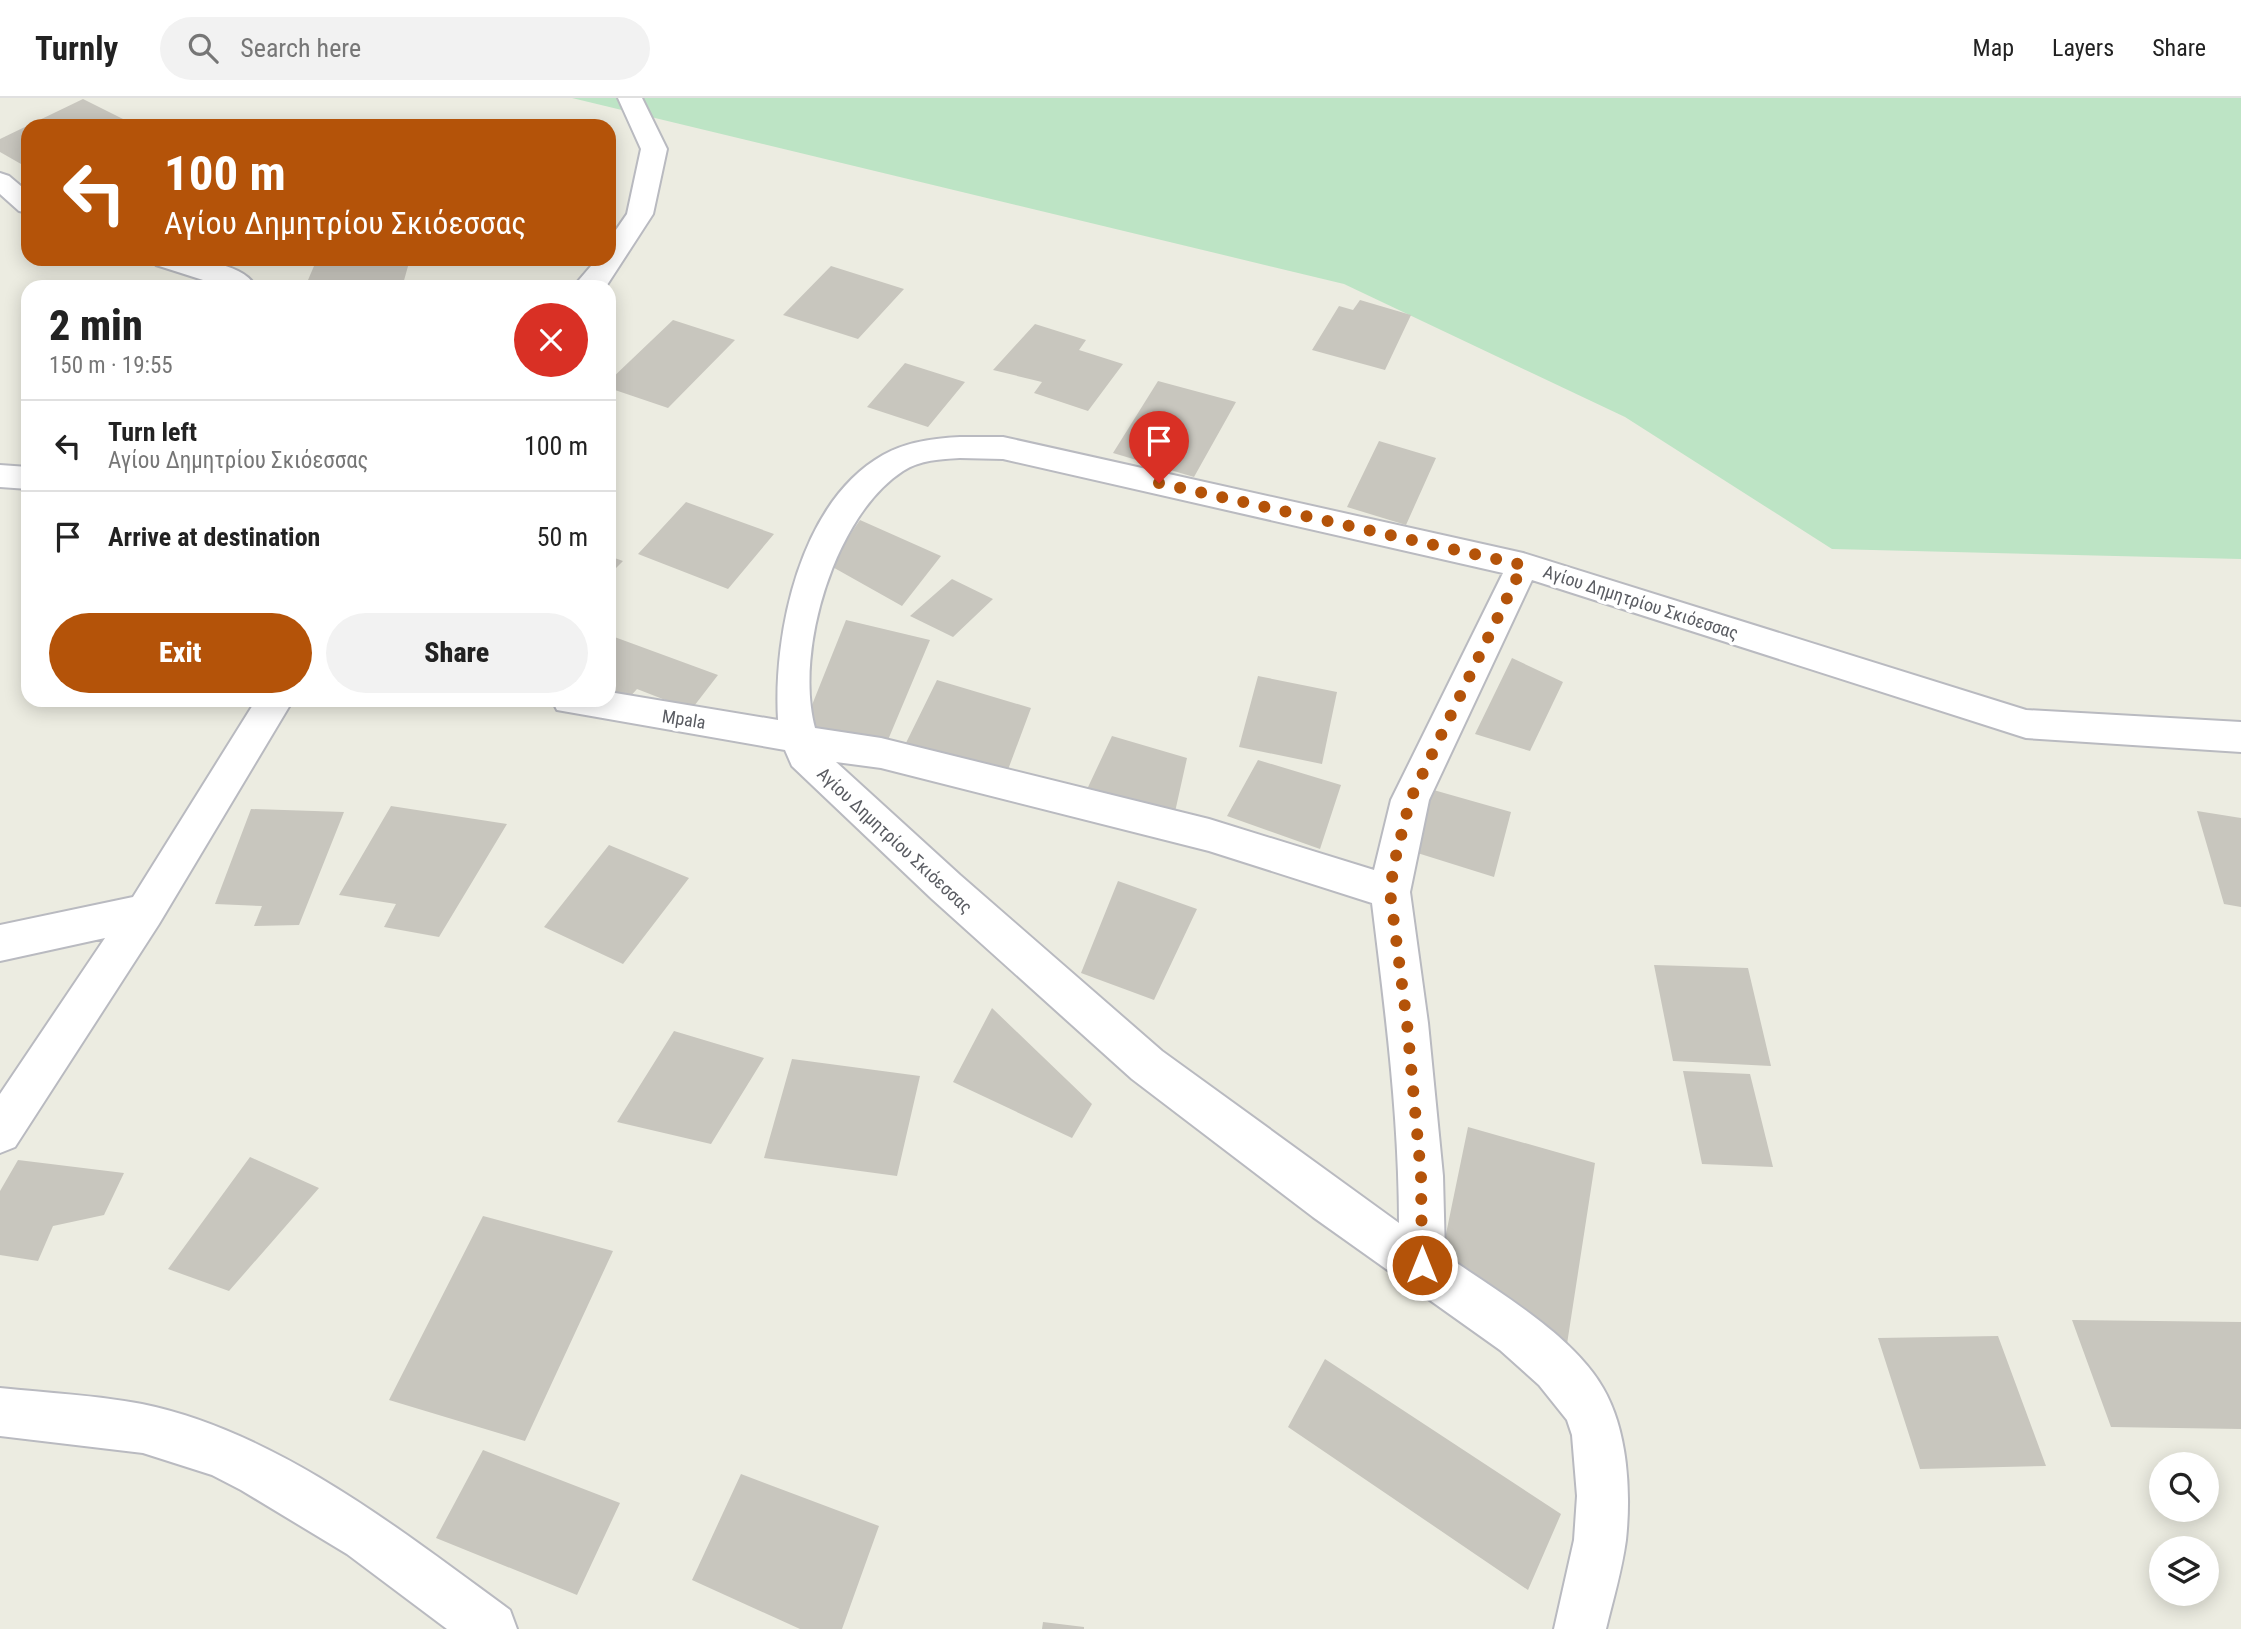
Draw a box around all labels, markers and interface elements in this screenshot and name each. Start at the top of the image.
search box [160,17,650,80]
text: Turnly [35,29,118,68]
icon: search [184,29,222,67]
text: Search here [240,33,361,63]
text: Map [1973,34,2014,62]
text: Layers [2052,34,2114,62]
text: Share [2152,34,2206,62]
text: 100 m [164,145,286,202]
icon: left [49,147,140,238]
text: Αγίου Δημητρίου Σκιόεσσας [164,204,526,242]
text: 2 min [49,301,143,350]
button: close [514,303,588,377]
text: 150 m · 19:55 [49,352,173,379]
pin [1129,411,1189,483]
text: Turn left [108,417,197,447]
icon: arrive [1140,422,1178,460]
icon: left [49,427,87,465]
text: 100 m [524,431,588,461]
text: Αγίου Δημητρίου Σκιόεσσας [108,447,368,474]
icon: arrive [49,518,87,556]
text: Arrive at destination [108,522,320,552]
text: 50 m [537,522,588,552]
street label: Αγίου Δημητρίου Σκιόεσσας [1541,561,1741,643]
button: Exit [49,613,312,693]
button: Share [326,613,588,693]
street label: Mpala [661,705,707,733]
street label: Αγίου Δημητρίου Σκιόεσσας [813,763,977,917]
position arrow [1385,1228,1459,1302]
map controls [2149,1452,2219,1606]
button: search [2149,1452,2219,1522]
button: layers [2149,1536,2219,1606]

